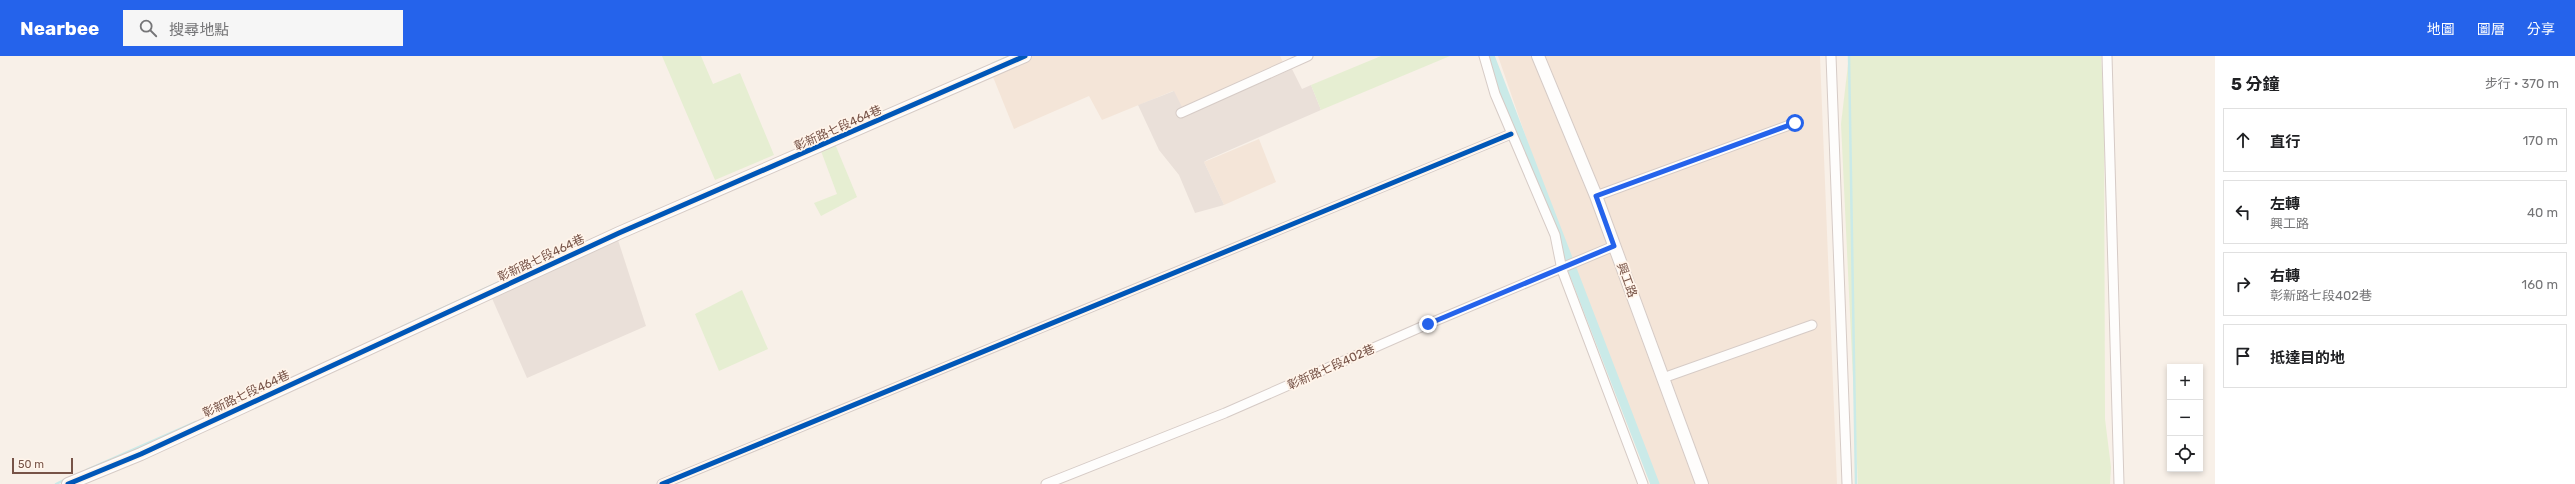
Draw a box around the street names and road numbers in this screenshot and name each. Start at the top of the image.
street label: 彰新路七段464巷 [792,102,884,154]
street label: 彰新路七段464巷 [495,232,587,284]
street label: 興工路 [1614,261,1640,299]
street label: 彰新路七段402巷 [1285,341,1377,393]
street label: 彰新路七段464巷 [200,368,292,420]

